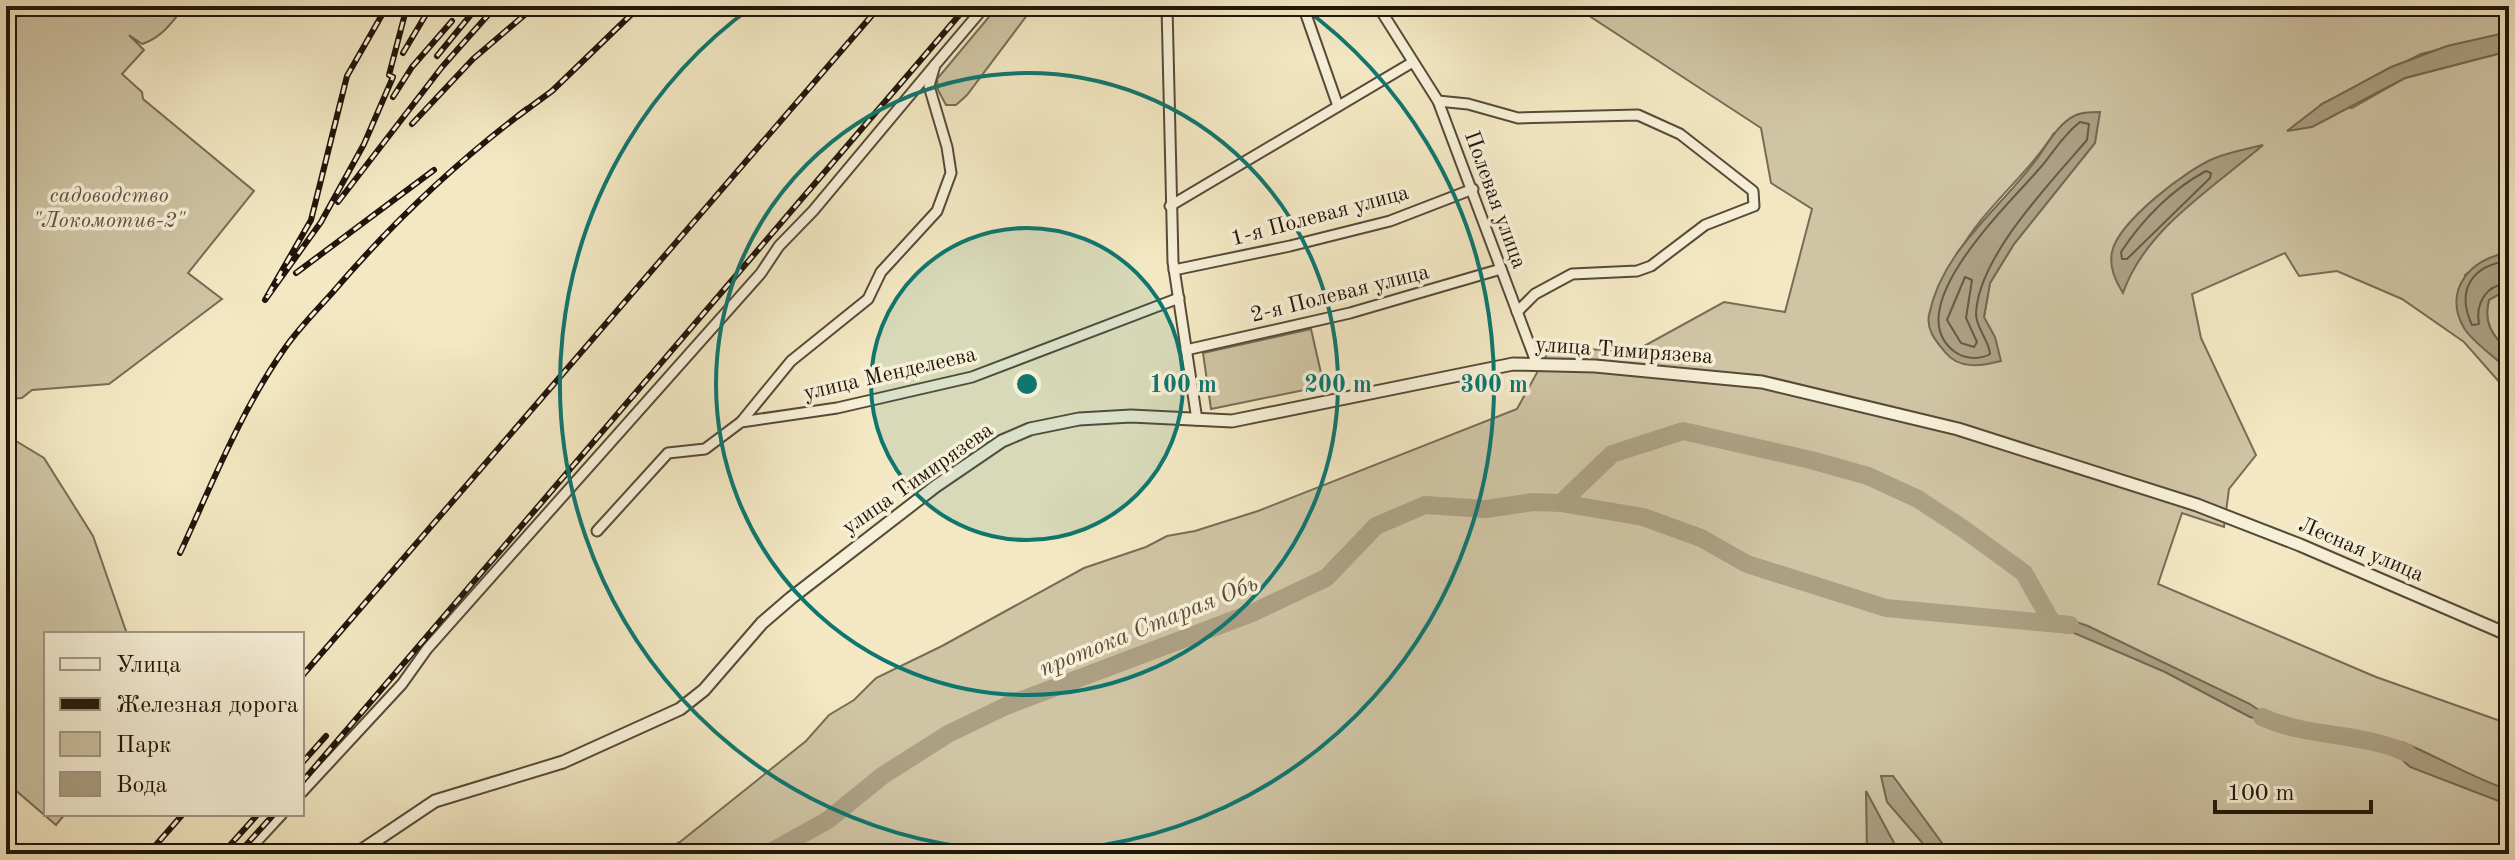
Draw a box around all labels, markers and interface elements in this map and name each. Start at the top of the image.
street label: Полевая улица [1460,128,1530,272]
street label: 1-я Полевая улица [1229,182,1411,250]
park label: садоводство "Локомотив-2" [33,185,186,232]
street label: 2-я Полевая улица [1248,261,1432,327]
street label: улица Тимирязева [1534,334,1714,368]
street label: улица Менделеева [801,343,979,405]
centre of rings [1013,370,1041,398]
text: 100 m [1149,374,1217,398]
text: 200 m [1304,374,1372,398]
text: 300 m [1460,374,1528,398]
street label: улица Тимирязева [839,419,997,539]
street label: Лесная улица [2295,514,2427,586]
water label: протока Старая Обь [1036,572,1262,682]
legend [44,632,304,816]
text: Улица [116,654,181,678]
text: Железная дорога [116,694,299,718]
text: Парк [116,734,171,758]
scale bar [2215,764,2371,814]
text: Вода [116,774,168,798]
text: 100 m [2227,782,2295,806]

